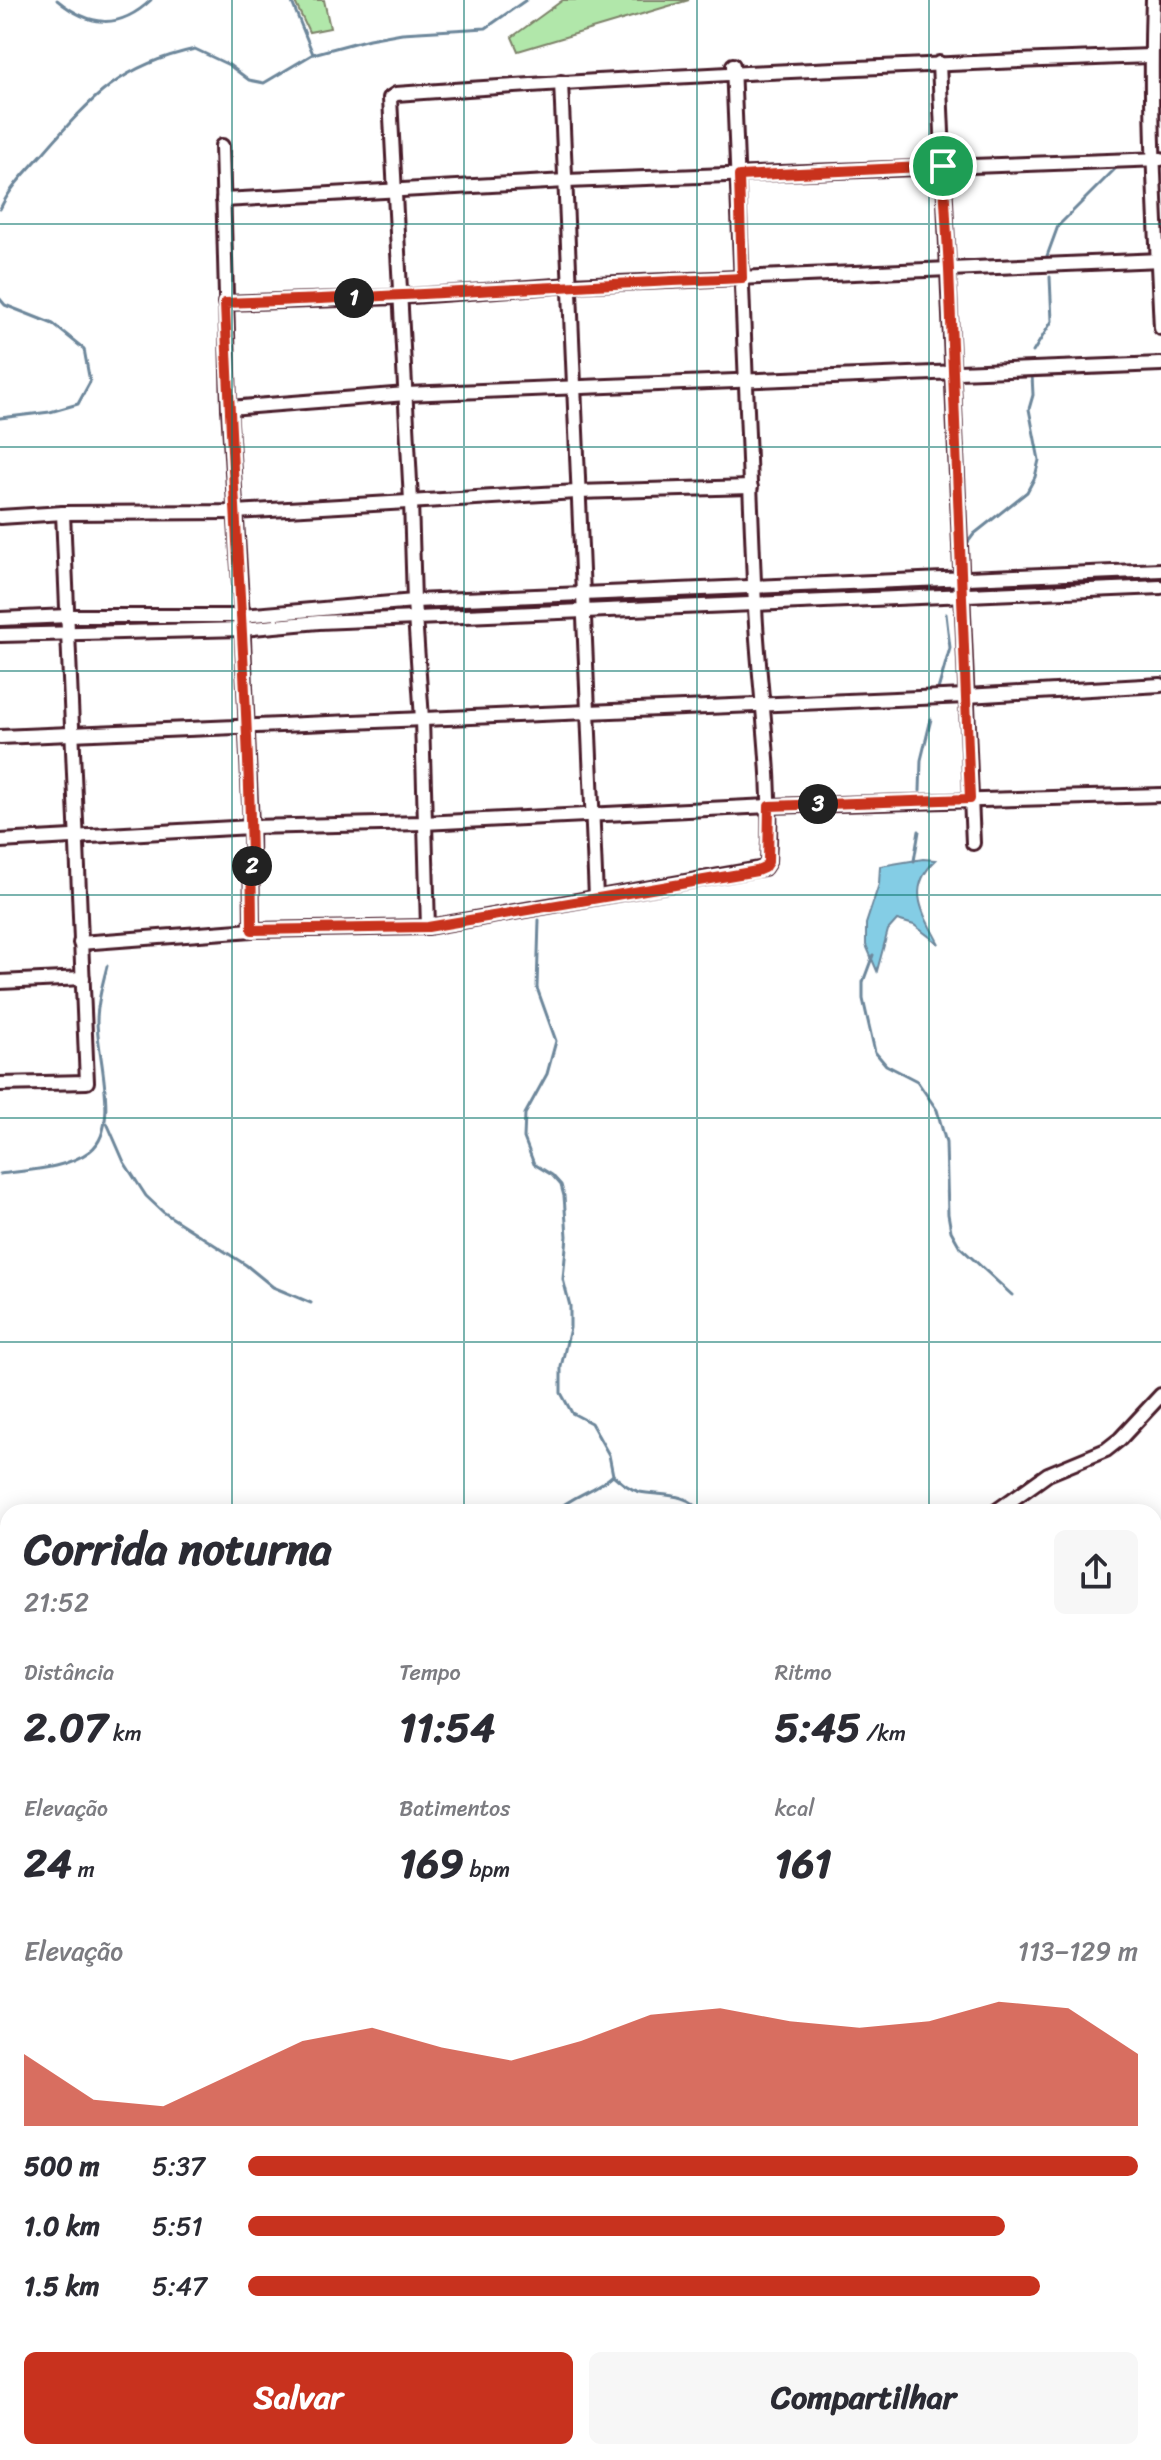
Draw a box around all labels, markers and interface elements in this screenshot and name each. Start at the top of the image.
pin [909,132,977,200]
icon: arrive [921,144,965,188]
pin: 1 [334,278,374,318]
text: 1 [349,278,359,317]
pin: 3 [798,784,838,824]
text: 3 [812,784,824,823]
pin: 2 [232,846,272,886]
text: 2 [246,846,258,885]
text: Corrida noturna [24,1510,331,1588]
button: share [1054,1530,1138,1614]
text: 21:52 [24,1579,89,1625]
text: Distância [24,1653,114,1692]
text: Tempo [399,1653,461,1692]
text: Ritmo [775,1653,832,1692]
text: 2.07 [24,1692,107,1763]
text: 11:54 [399,1692,495,1763]
text: 5:45 [775,1692,861,1763]
text: km [107,1714,142,1753]
text: /km [861,1714,906,1753]
text: Elevação [24,1789,108,1828]
text: Batimentos [399,1789,510,1828]
text: kcal [775,1789,815,1828]
text: 24 [24,1828,72,1899]
text: 169 [399,1828,464,1899]
text: 161 [775,1828,832,1899]
text: m [72,1850,95,1889]
text: bpm [464,1850,510,1889]
text: Elevação [24,1928,123,1974]
text: 113–129 m [1018,1928,1138,1974]
text: 500 m [24,2143,99,2189]
text: 5:37 [152,2143,205,2189]
text: 1.0 km [24,2203,100,2249]
text: 5:51 [152,2203,203,2249]
text: 1.5 km [24,2263,99,2309]
text: 5:47 [152,2263,207,2309]
button: Salvar [24,2352,573,2444]
button: Compartilhar [589,2352,1138,2444]

